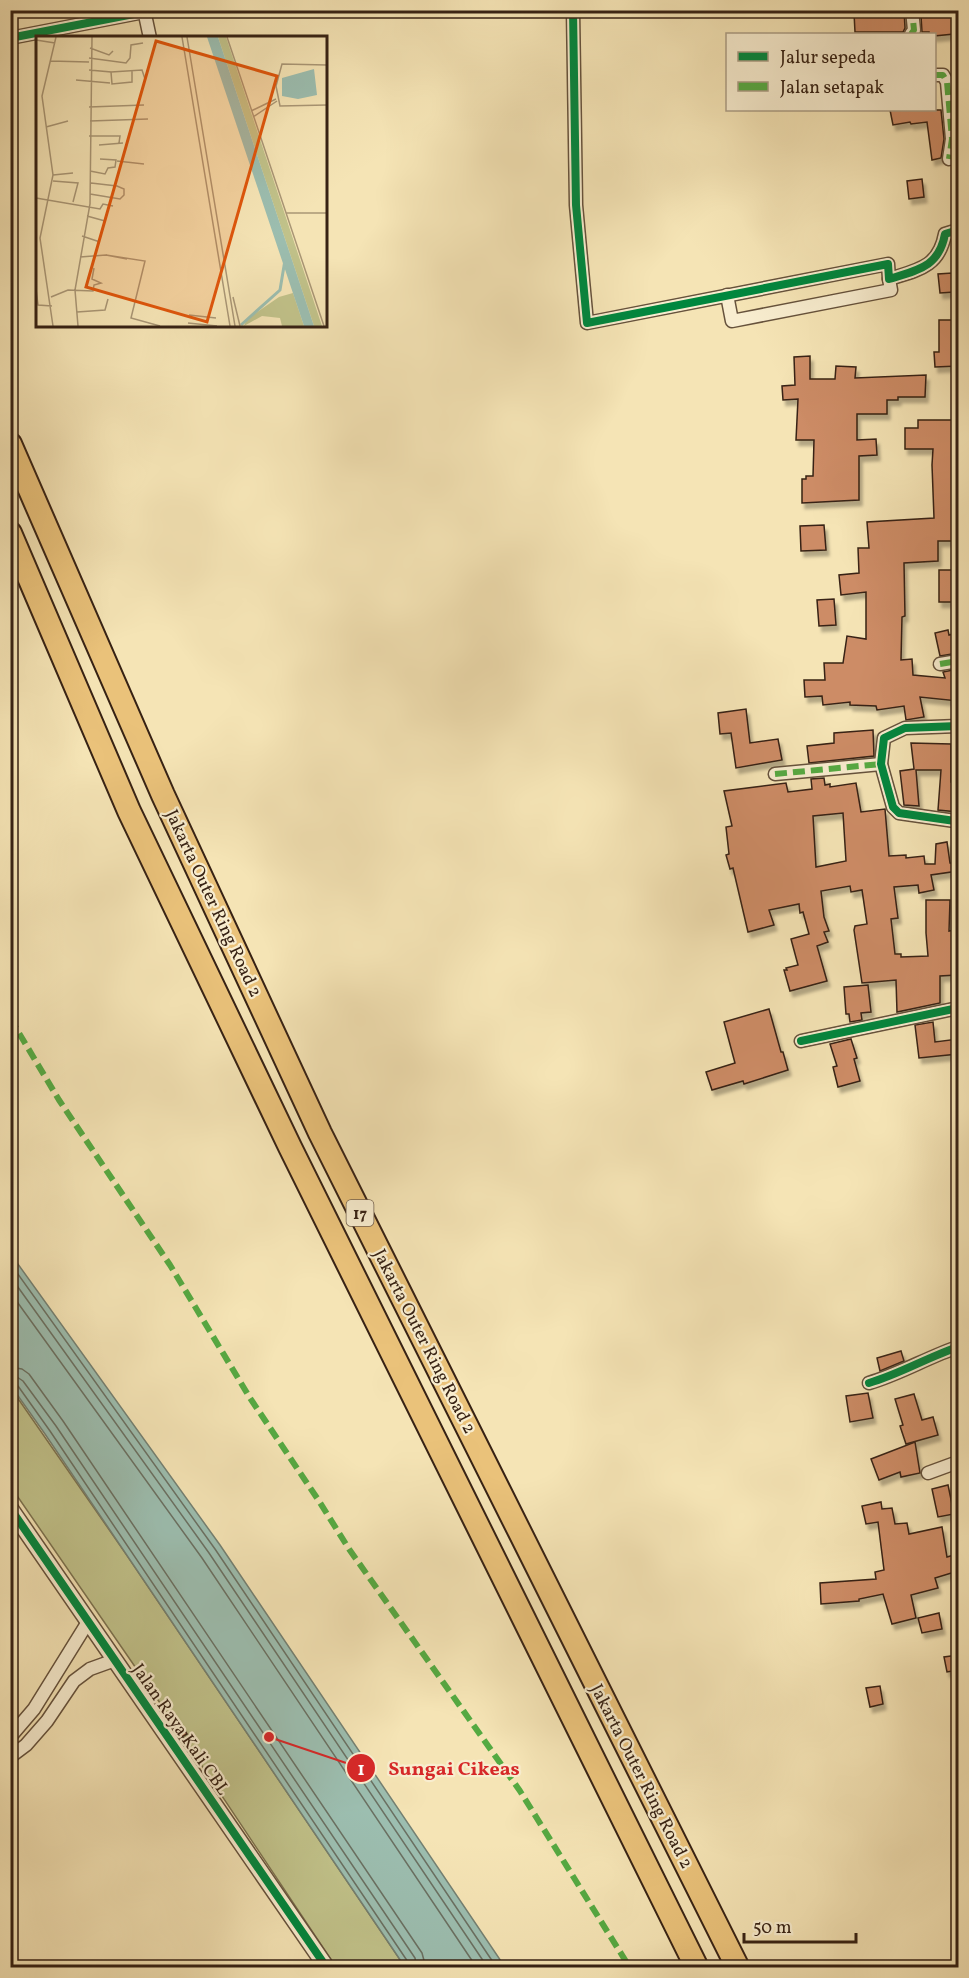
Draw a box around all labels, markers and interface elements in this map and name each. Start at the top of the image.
legend [726,33,936,111]
inset map [36,36,327,327]
text: Jalur sepeda [780,46,876,71]
text: Jalan setapak [780,76,884,101]
street label: Jakarta Outer Ring Road 2 [158,806,267,1002]
road number: 17 [346,1200,374,1226]
street label: Jakarta Outer Ring Road 2 [366,1245,481,1438]
street label: Jalan Raya Kali CBL [125,1659,235,1801]
street label: Jakarta Outer Ring Road 2 [583,1680,698,1873]
callout: Sungai Cikeas [346,1749,532,1787]
text: Sungai Cikeas [388,1756,520,1784]
text: 1 [357,1758,365,1783]
scale bar [744,1906,856,1944]
text: 50 m [753,1916,792,1941]

